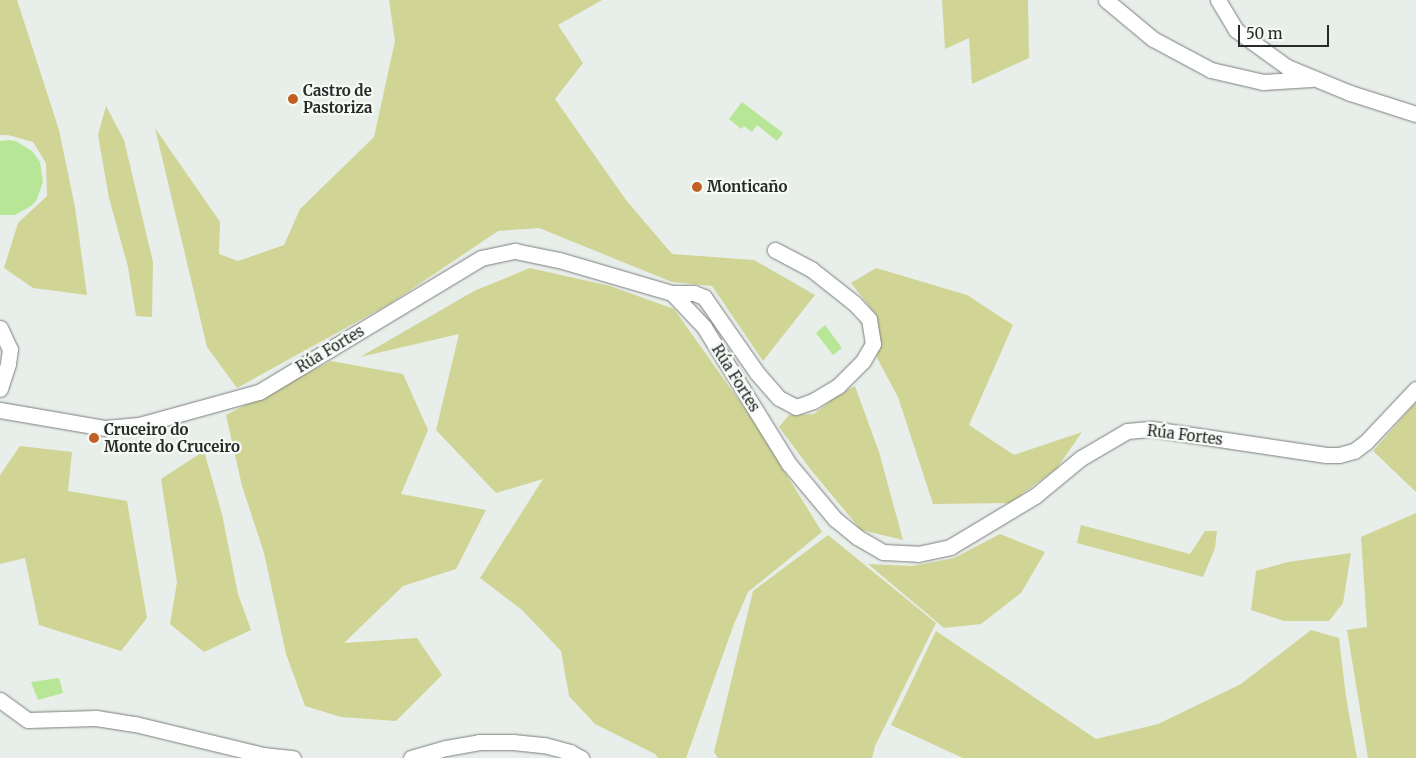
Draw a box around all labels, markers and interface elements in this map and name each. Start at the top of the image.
scale bar [1241,15,1332,47]
text: 50 m [1246,24,1283,43]
place label: Castro de Pastoriza [303,81,372,116]
marker: Castro de Pastoriza [287,93,299,105]
place label: Monticaño [707,178,787,196]
marker: Monticaño [691,181,703,193]
street label: Rúa Fortes [293,322,367,376]
street label: Rúa Fortes [708,341,764,415]
place label: Cruceiro do Monte do Cruceiro [104,420,240,455]
street label: Rúa Fortes [1146,421,1224,449]
marker: Cruceiro do Monte do Cruceiro [88,432,100,444]

